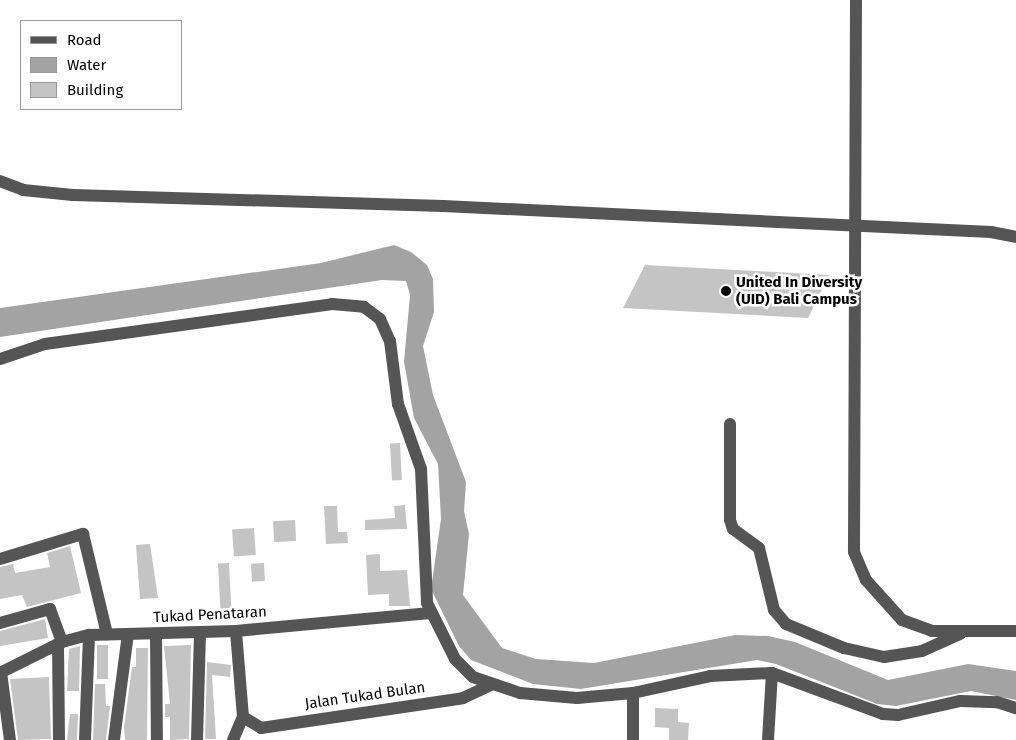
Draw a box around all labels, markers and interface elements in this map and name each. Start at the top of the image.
legend [20,20,182,110]
text: Road [67,31,102,49]
text: Water [67,56,106,74]
text: Building [67,81,123,99]
place label: United In Diversity (UID) Bali Campus [736,273,862,308]
marker: United In Diversity (UID) Bali Campus [720,285,732,297]
street label: Tukad Penataran [153,603,267,627]
street label: Jalan Tukad Bulan [304,679,426,713]

